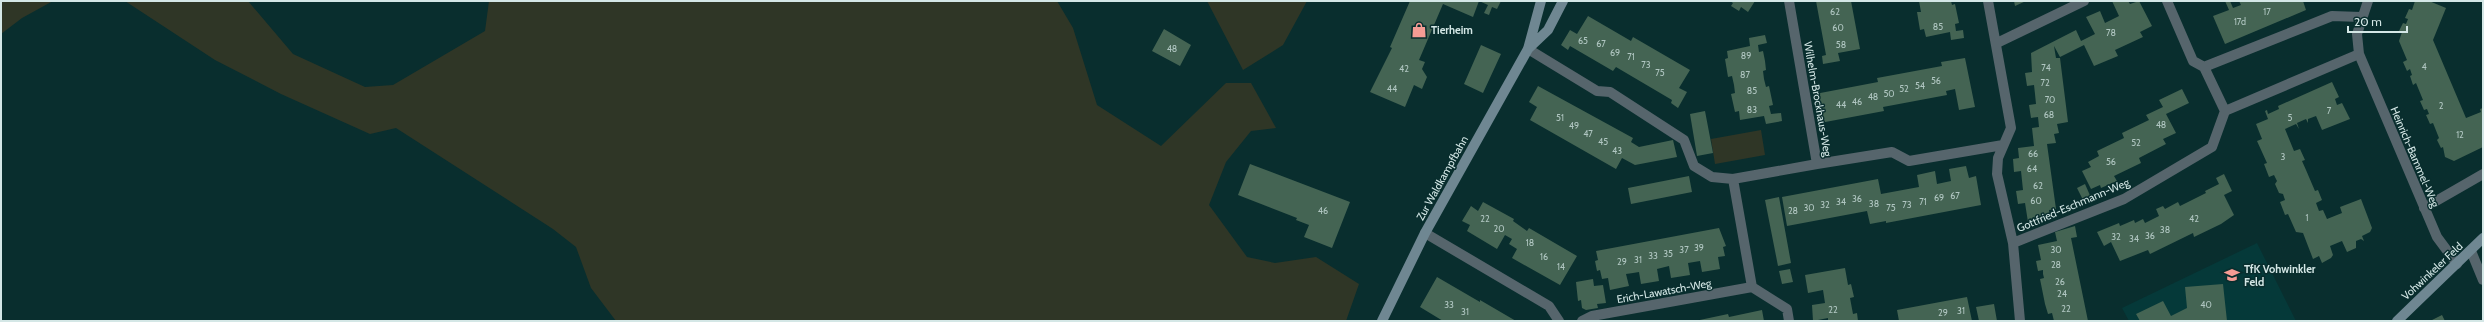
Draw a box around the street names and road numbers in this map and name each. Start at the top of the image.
street label: Wilhelm-Brockhaus-Weg [1801,40,1835,158]
street label: Heinrich-Bammel-Weg [2387,104,2443,210]
street label: Zur Waldkampfbahn [1413,133,1471,223]
street label: Gottfried-Eschmann-Weg [2015,175,2132,235]
street label: Vohwinkeler Feld [2399,239,2465,303]
street label: Erich-Lawatsch-Weg [1615,276,1713,306]

